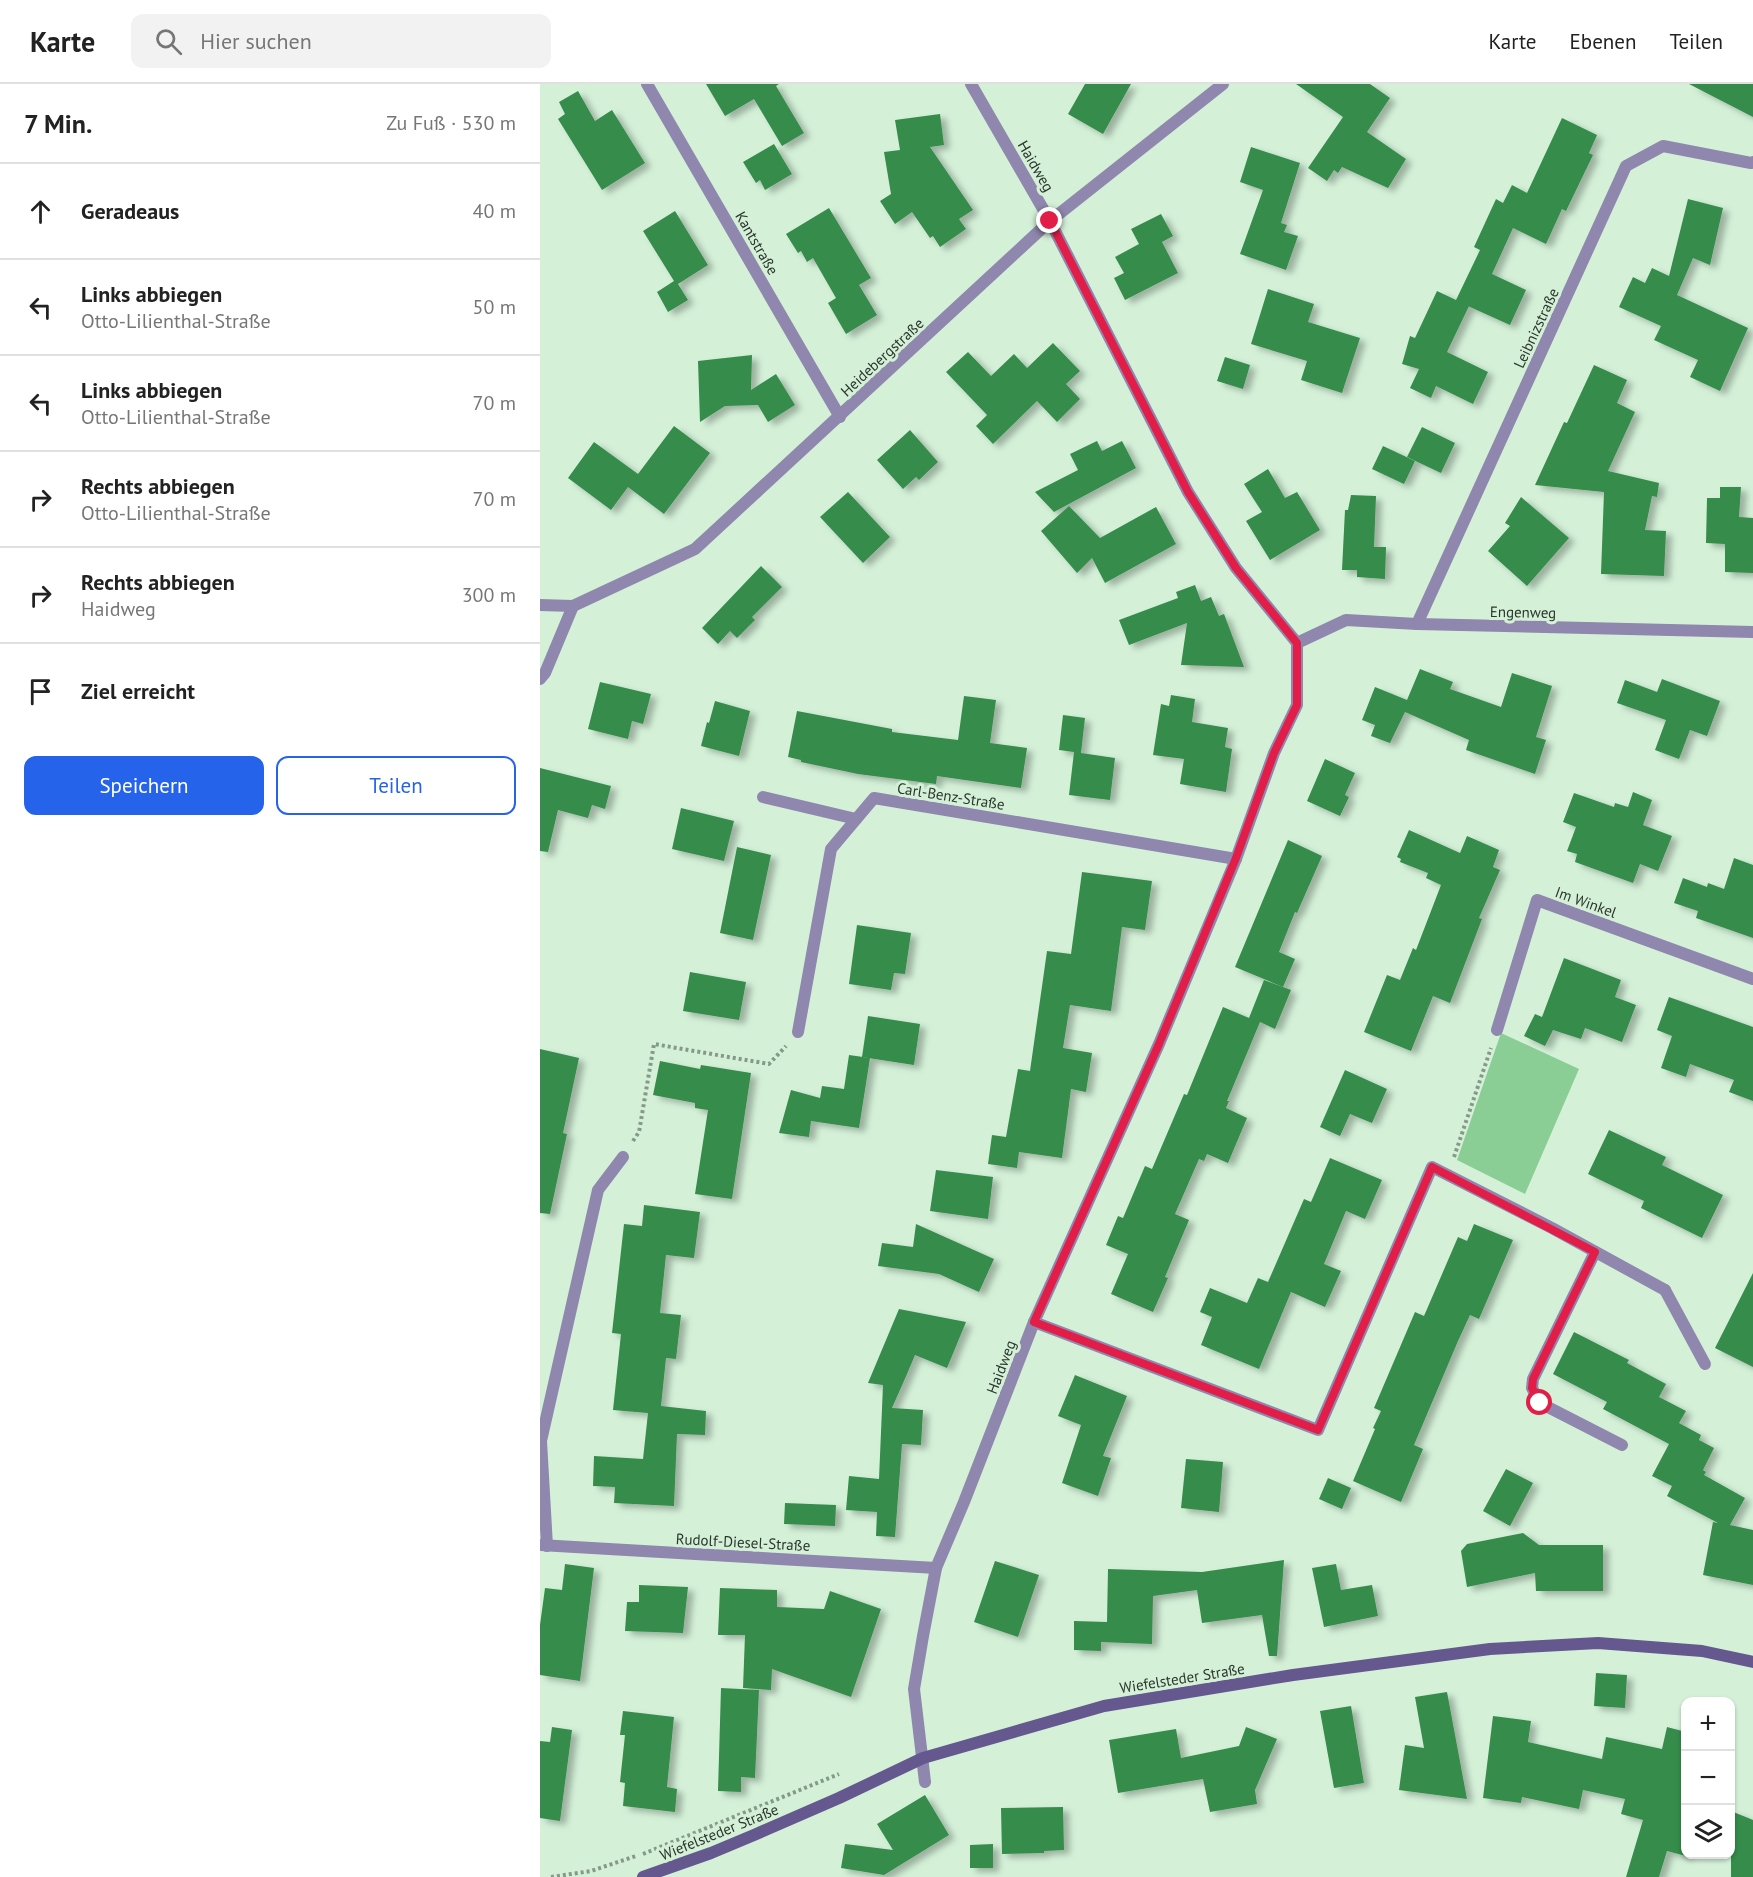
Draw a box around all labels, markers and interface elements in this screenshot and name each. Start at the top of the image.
search box [131,14,551,68]
text: Karte [30,23,95,60]
icon: search [152,25,185,58]
text: Hier suchen [200,27,312,55]
text: Karte [1489,28,1537,55]
text: Ebenen [1570,28,1636,55]
text: Teilen [1669,28,1723,55]
text: 7 Min. [24,107,92,140]
text: Zu Fuß · 530 m [386,110,516,136]
street label: Haidweg [1014,137,1058,195]
icon: ahead [24,195,57,228]
text: Geradeaus [81,197,179,225]
text: 40 m [473,198,516,224]
route end [1036,207,1062,233]
street label: Kantstraße [731,208,783,278]
text: Links abbiegen [81,280,222,308]
street label: Leibnizstraße [1509,285,1563,371]
icon: left [24,291,57,324]
text: 50 m [473,294,516,320]
text: Otto-Lilienthal-Straße [81,308,271,334]
street label: Heidebergstraße [836,314,928,400]
text: Links abbiegen [81,376,222,404]
icon: left [24,387,57,420]
text: 70 m [473,390,516,416]
text: Otto-Lilienthal-Straße [81,404,271,430]
text: Rechts abbiegen [81,472,235,500]
icon: right [24,483,57,516]
text: 70 m [473,486,516,512]
text: Otto-Lilienthal-Straße [81,500,271,526]
text: Rechts abbiegen [81,568,235,596]
icon: right [24,579,57,612]
text: 300 m [462,582,516,608]
text: Haidweg [81,596,156,622]
street label: Engenweg [1490,602,1556,622]
icon: arrive [24,675,57,708]
text: Ziel erreicht [81,677,195,705]
button: Speichern [24,756,264,815]
button: Teilen [276,756,516,815]
street label: Carl-Benz-Straße [896,778,1006,814]
street label: Im Winkel [1553,882,1620,922]
street label: Haidweg [982,1337,1020,1397]
route start [1526,1389,1552,1415]
street label: Rudolf-Diesel-Straße [675,1529,811,1555]
street label: Wiefelsteder Straße [1118,1659,1246,1697]
map controls [1681,1697,1735,1859]
button: + [1681,1697,1735,1751]
button: − [1681,1751,1735,1805]
street label: Wiefelsteder Straße [657,1800,781,1864]
button: layers [1681,1805,1735,1859]

